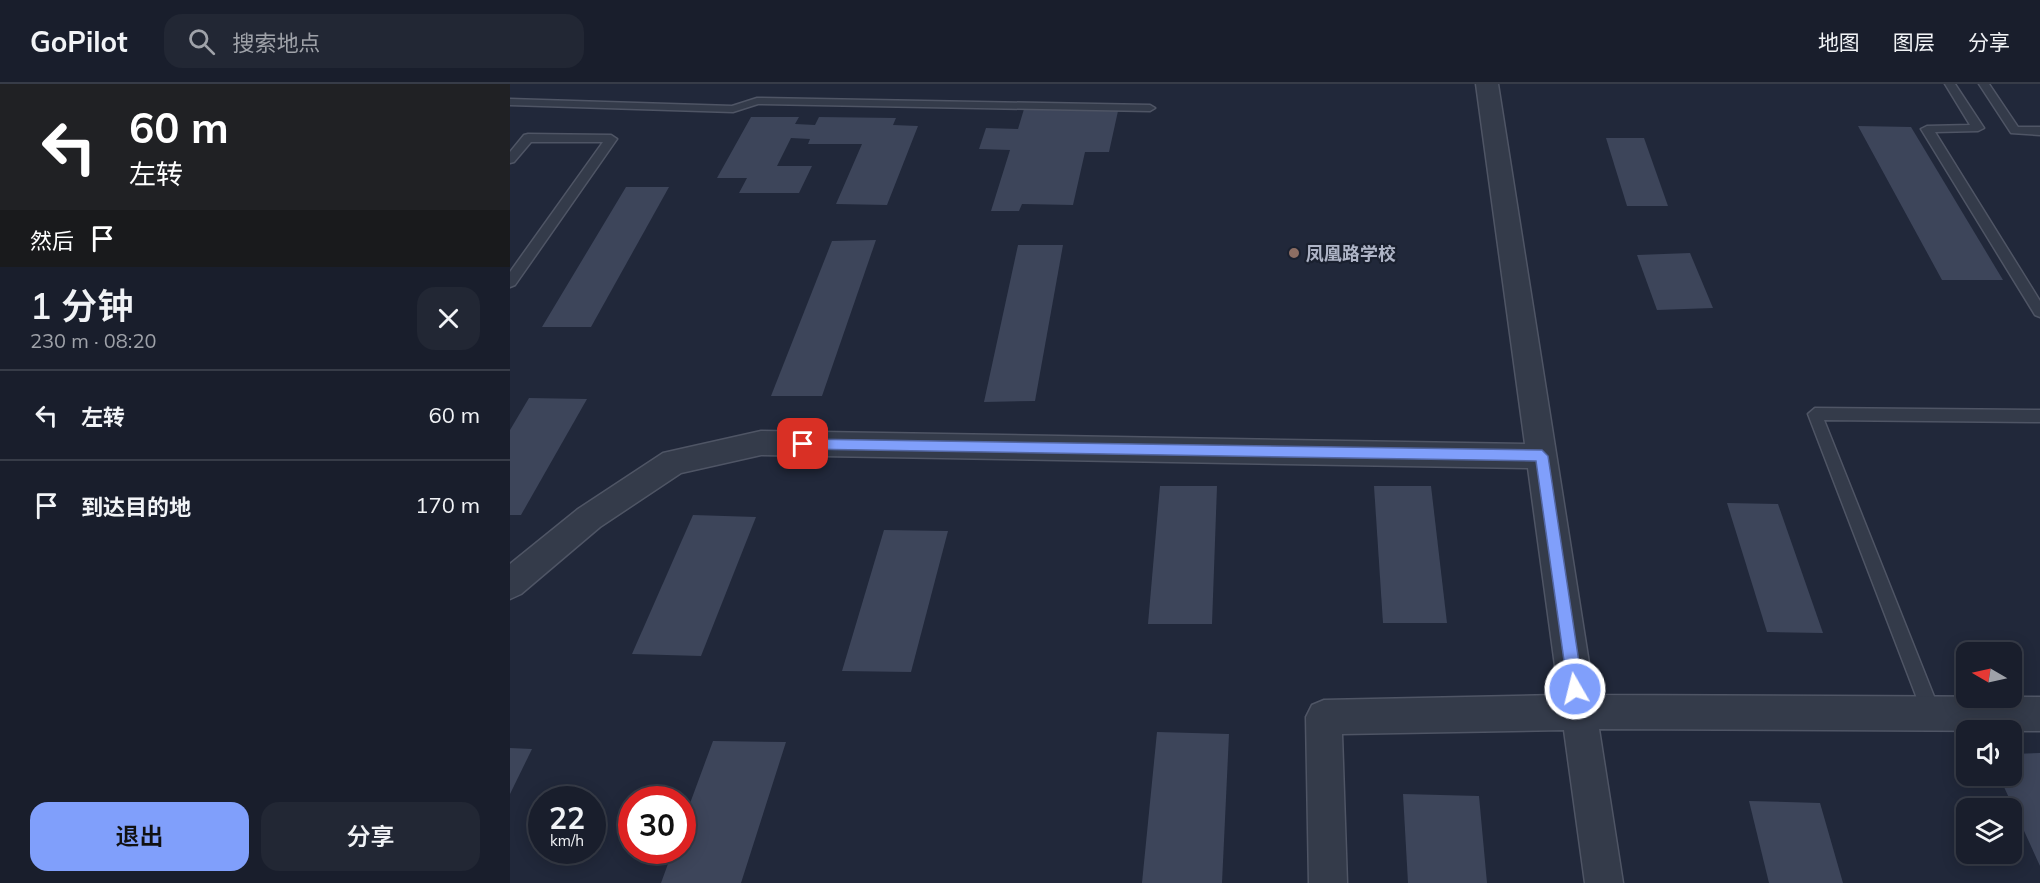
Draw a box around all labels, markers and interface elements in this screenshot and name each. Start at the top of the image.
search box [164,14,584,68]
text: GoPilot [30,24,128,59]
icon: search [185,25,218,58]
text: 搜索地点 [233,29,321,57]
text: 地图 [1818,29,1860,55]
text: 图层 [1893,29,1935,55]
text: 分享 [1968,29,2010,55]
text: 60 m [129,101,229,154]
icon: left [30,108,108,186]
text: 左转 [129,157,183,191]
icon: arrive [86,222,119,255]
text: 然后 [30,227,74,255]
place label: 凤凰路学校 [1306,242,1396,265]
marker: 凤凰路学校 [1287,246,1301,260]
text: 1 分钟 [30,283,133,328]
button: close [417,287,480,350]
text: 230 m · 08:20 [30,328,156,353]
icon: left [30,399,63,432]
text: 60 m [429,401,480,429]
text: 左转 [81,403,125,431]
pin [777,418,828,469]
icon: arrive [786,427,819,460]
icon: arrive [30,489,63,522]
text: 170 m [415,491,480,519]
text: 到达目的地 [81,493,191,521]
north arrow [1956,642,2022,708]
map controls [1956,642,2022,864]
position arrow [1543,657,1607,721]
button: sound [1956,720,2022,786]
speed limit sign: 30 [618,786,696,864]
button: layers [1956,798,2022,864]
text: 22 [549,799,585,837]
button: 退出 [30,802,249,871]
button: 分享 [261,802,480,871]
text: km/h [550,831,584,850]

